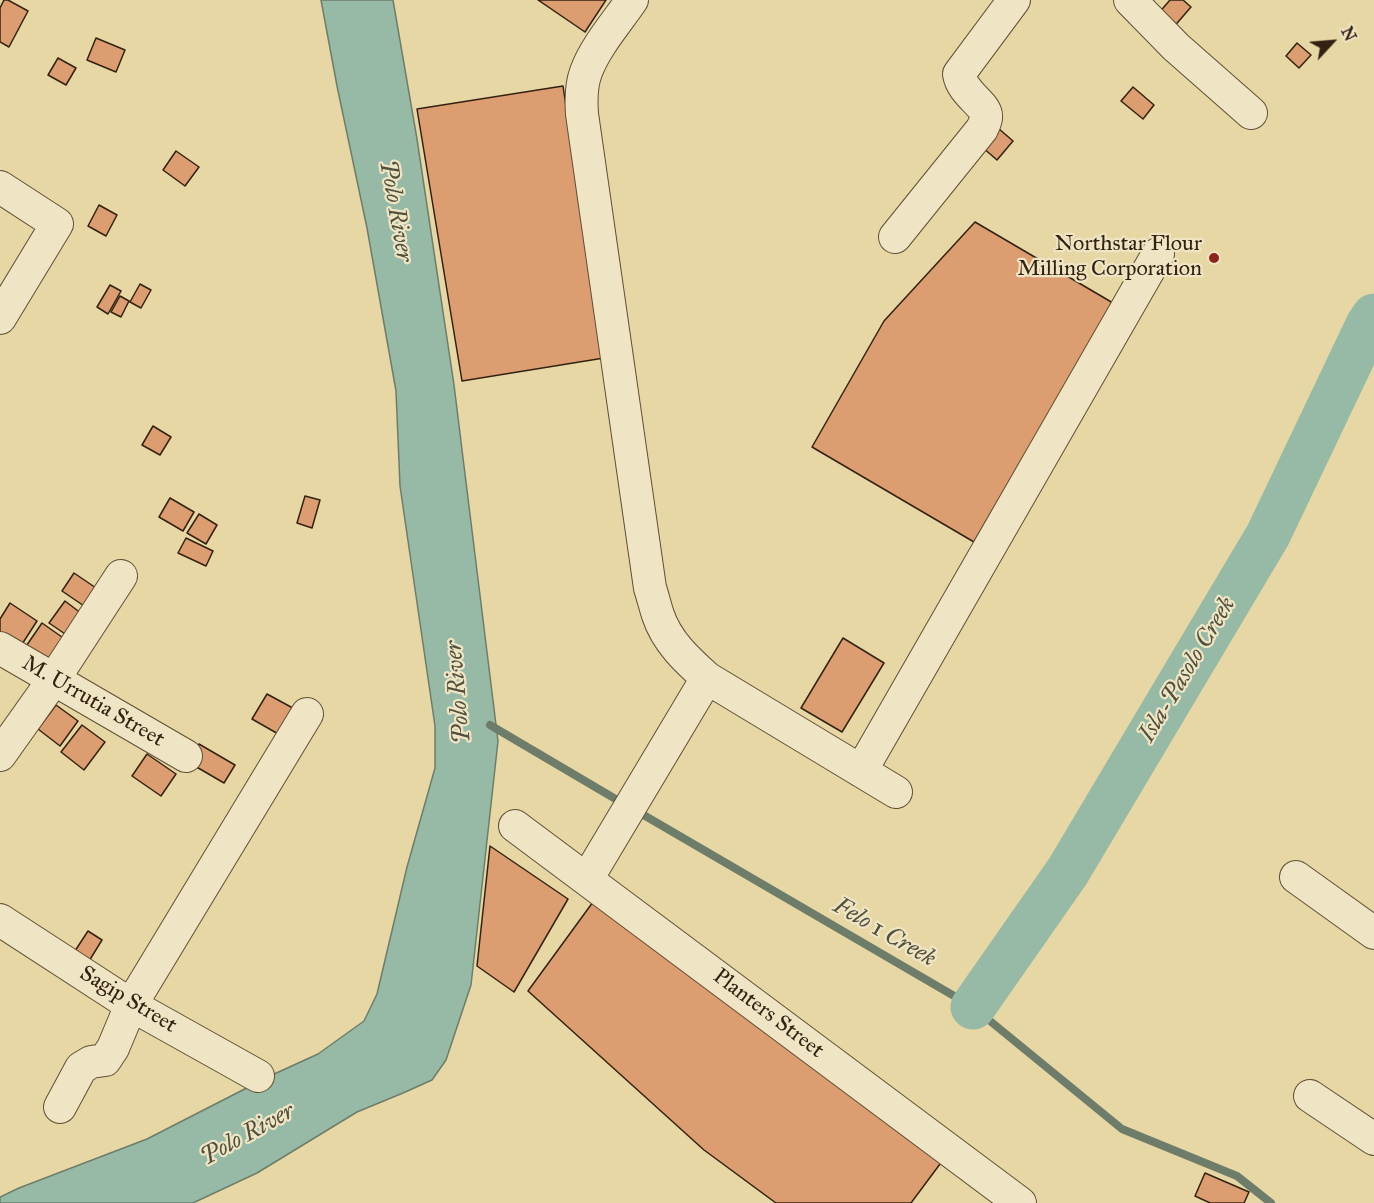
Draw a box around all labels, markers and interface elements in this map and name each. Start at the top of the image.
north arrow [1302,12,1362,72]
text: N [1337,24,1360,44]
water label: Polo River [372,158,418,264]
place label: Northstar Flour Milling Corporation [1017,232,1202,284]
marker: Northstar Flour Milling Corporation [1207,251,1221,265]
water label: Isla-Pasolo Creek [1133,592,1243,748]
water label: Polo River [440,640,478,744]
street label: M. Urrutia Street [17,651,169,753]
water label: Felo 1 Creek [828,892,940,974]
street label: Sagip Street [75,961,181,1039]
street label: Planters Street [707,964,829,1064]
water label: Polo River [196,1097,300,1173]

